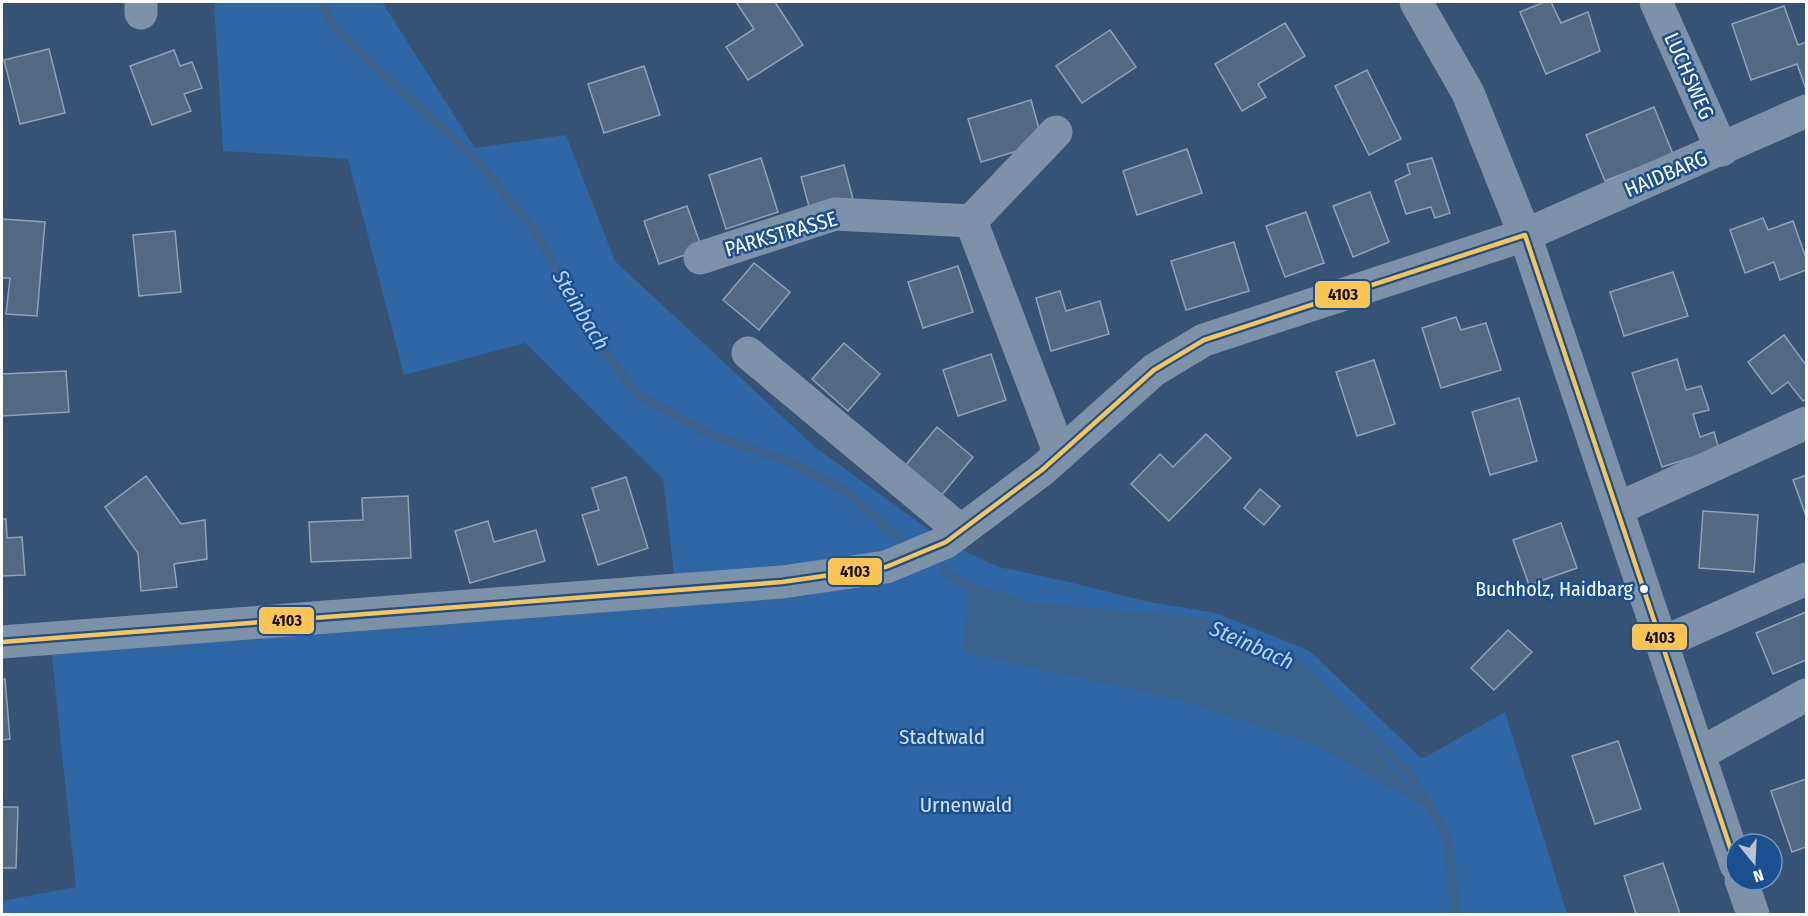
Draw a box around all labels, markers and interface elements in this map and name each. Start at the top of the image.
street label: LUCHSWEG [1658,29,1720,123]
street label: HAIDBARG [1621,145,1711,203]
street label: PARKSTRASSE [722,206,840,262]
water label: Steinbach [546,264,615,355]
line badge: 4103 [1314,280,1371,309]
text: 4103 [1328,285,1358,304]
line badge: 4103 [827,557,883,586]
text: 4103 [840,562,870,581]
place label: Buchholz, Haidbarg [1475,577,1634,601]
marker: Buchholz, Haidbarg [1638,583,1650,595]
line badge: 4103 [258,606,315,635]
text: 4103 [272,611,302,630]
water label: Steinbach [1205,614,1298,675]
line badge: 4103 [1631,623,1688,651]
text: 4103 [1645,628,1675,647]
park label: Stadtwald [899,724,985,750]
park label: Urnenwald [920,792,1012,818]
north arrow [1724,832,1784,892]
text: N [1751,865,1766,886]

